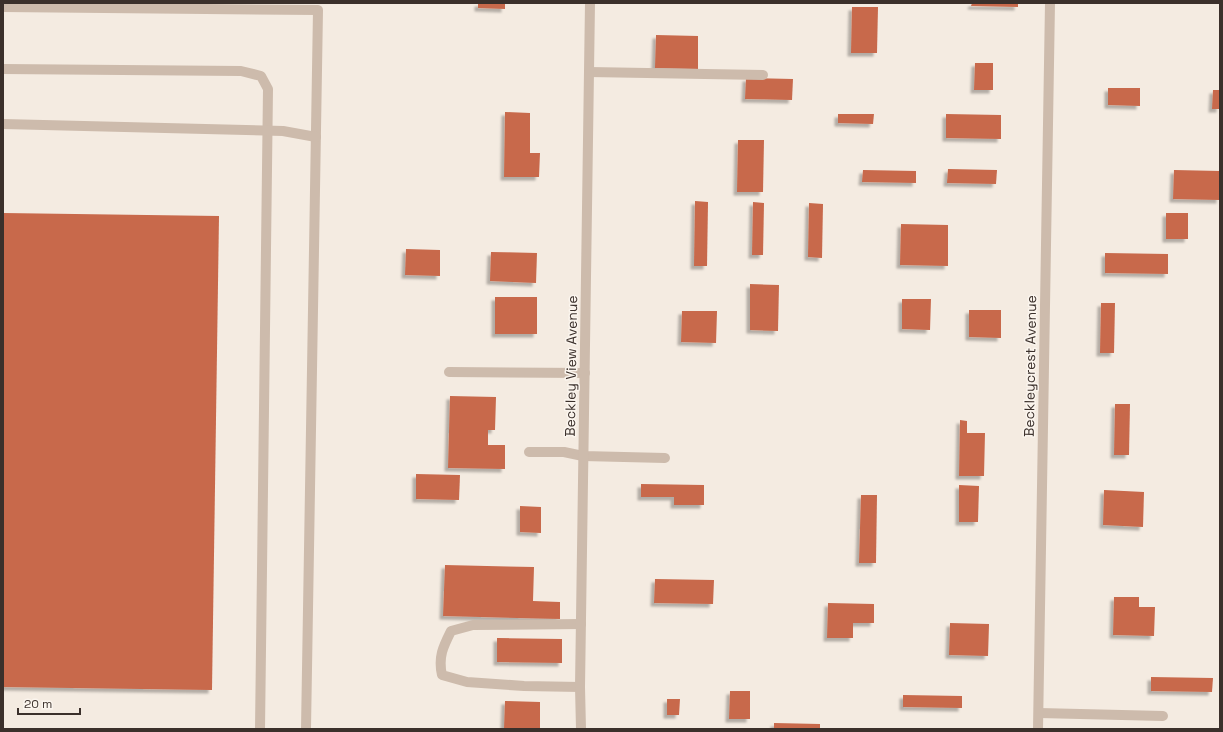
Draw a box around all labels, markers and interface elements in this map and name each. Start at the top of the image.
street label: Beckley View Avenue [561,295,581,437]
street label: Beckleycrest Avenue [1020,295,1040,437]
scale bar [18,690,80,716]
text: 20 m [24,696,52,712]

